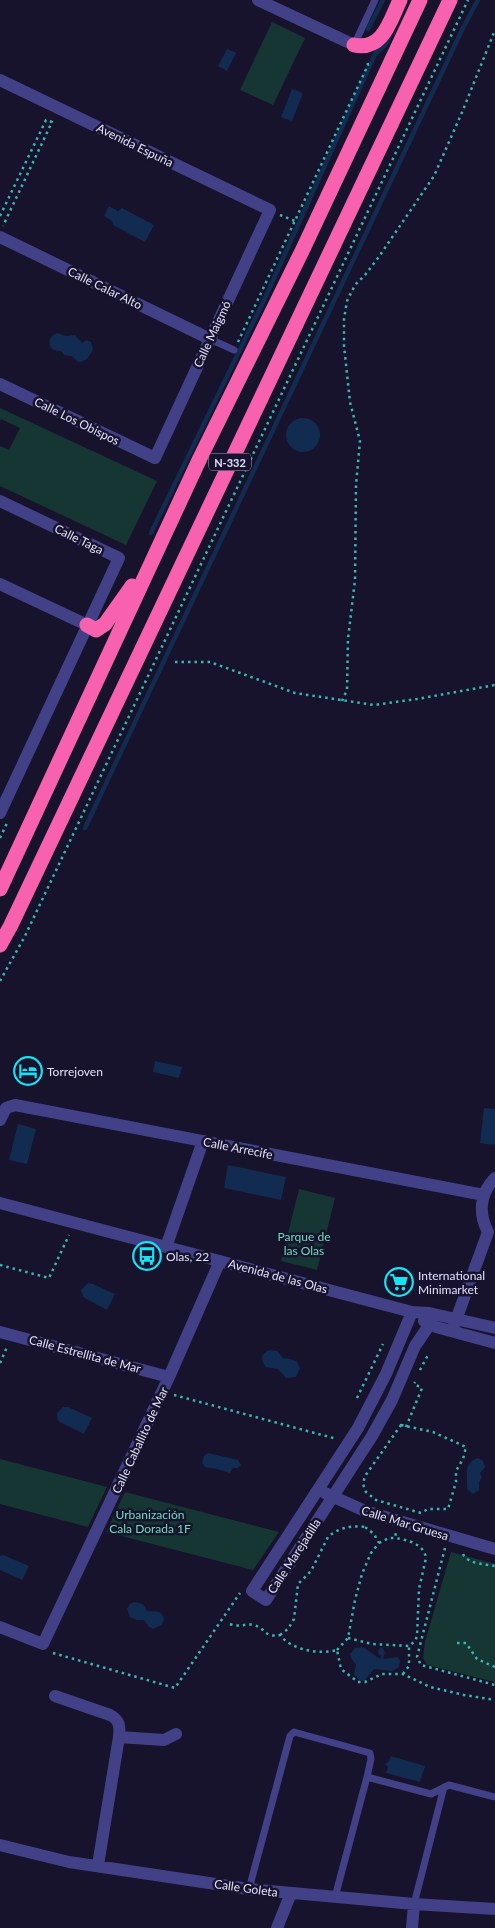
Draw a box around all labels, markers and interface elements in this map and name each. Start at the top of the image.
street label: Avenida Espuña [94,120,176,170]
street label: Calle Calar Alto [65,264,145,312]
street label: Calle Maigmó [190,298,234,370]
street label: Calle Los Obispos [32,394,122,448]
road number: N-332 [209,454,251,471]
street label: Calle Taga [52,521,106,557]
hotel icon: Torrejoven [13,1056,43,1086]
place label: Torrejoven [47,1064,103,1079]
street label: Calle Arrecife [202,1134,274,1162]
park label: Parque de las Olas [278,1229,331,1258]
bus stop icon: Olas, 22 [132,1241,162,1271]
place label: Olas, 22 [166,1249,209,1264]
street label: Avenida de las Olas [227,1256,329,1296]
supermarket icon: International Minimarket [384,1267,414,1297]
place label: International Minimarket [418,1268,485,1297]
street label: Calle Estrellita de Mar [27,1332,143,1376]
street label: Calle Caballito de Mar [109,1384,172,1496]
street label: Calle Mar Gruesa [360,1503,450,1543]
park label: Urbanización Cala Dorada 1F [109,1507,191,1536]
street label: Calle Marejadilla [264,1516,324,1596]
street label: Calle Goleta [213,1876,279,1900]

